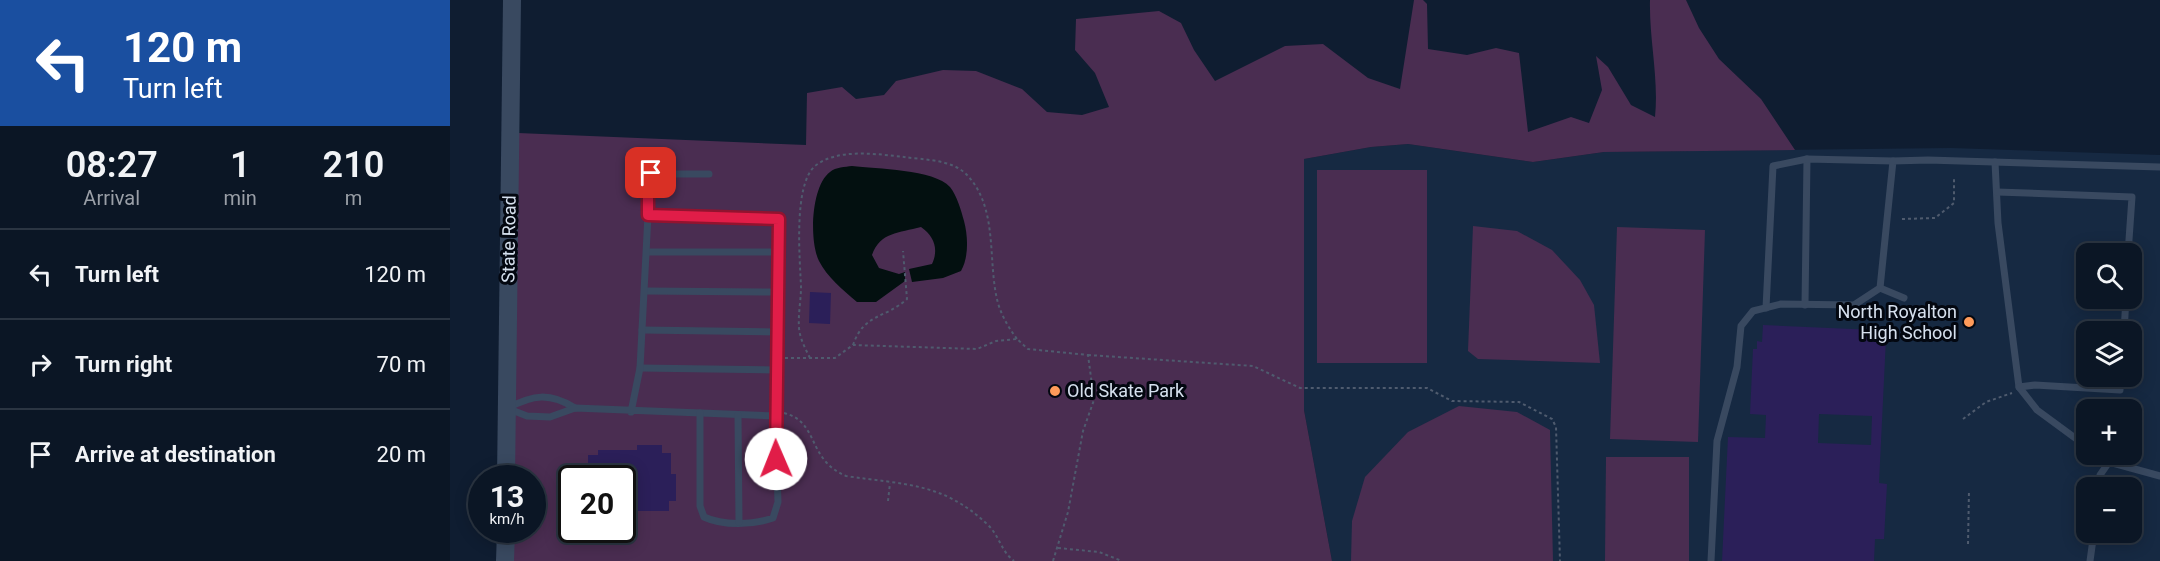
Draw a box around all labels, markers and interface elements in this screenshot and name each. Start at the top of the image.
text: 120 m [123,23,242,72]
icon: left [24,24,102,102]
text: Turn left [123,73,223,105]
text: 08:27 [66,144,158,186]
text: 1 [230,144,250,186]
text: 210 [323,144,384,186]
pin [625,147,676,198]
icon: arrive [634,156,667,189]
text: Arrival [83,186,140,210]
text: min [223,186,257,210]
text: m [345,186,362,210]
street label: State Road [497,195,520,283]
map controls [2076,243,2142,543]
button: search [2076,243,2142,309]
icon: left [24,258,57,291]
text: Turn left [75,262,159,287]
text: 120 m [364,262,426,287]
place label: North Royalton High School [1837,301,1957,343]
marker: North Royalton High School [1962,315,1976,329]
button: layers [2076,321,2142,387]
icon: right [24,348,57,381]
text: Turn right [75,352,172,377]
text: 70 m [377,352,426,377]
place label: Old Skate Park [1067,380,1185,401]
marker: Old Skate Park [1048,384,1062,398]
button: + [2076,399,2142,465]
position arrow [744,427,808,491]
icon: arrive [24,438,57,471]
text: Arrive at destination [75,442,276,467]
text: 20 m [377,442,426,467]
speed limit sign: 20 [558,465,636,543]
button: − [2076,477,2142,543]
text: 13 [490,479,524,514]
text: km/h [489,510,525,528]

